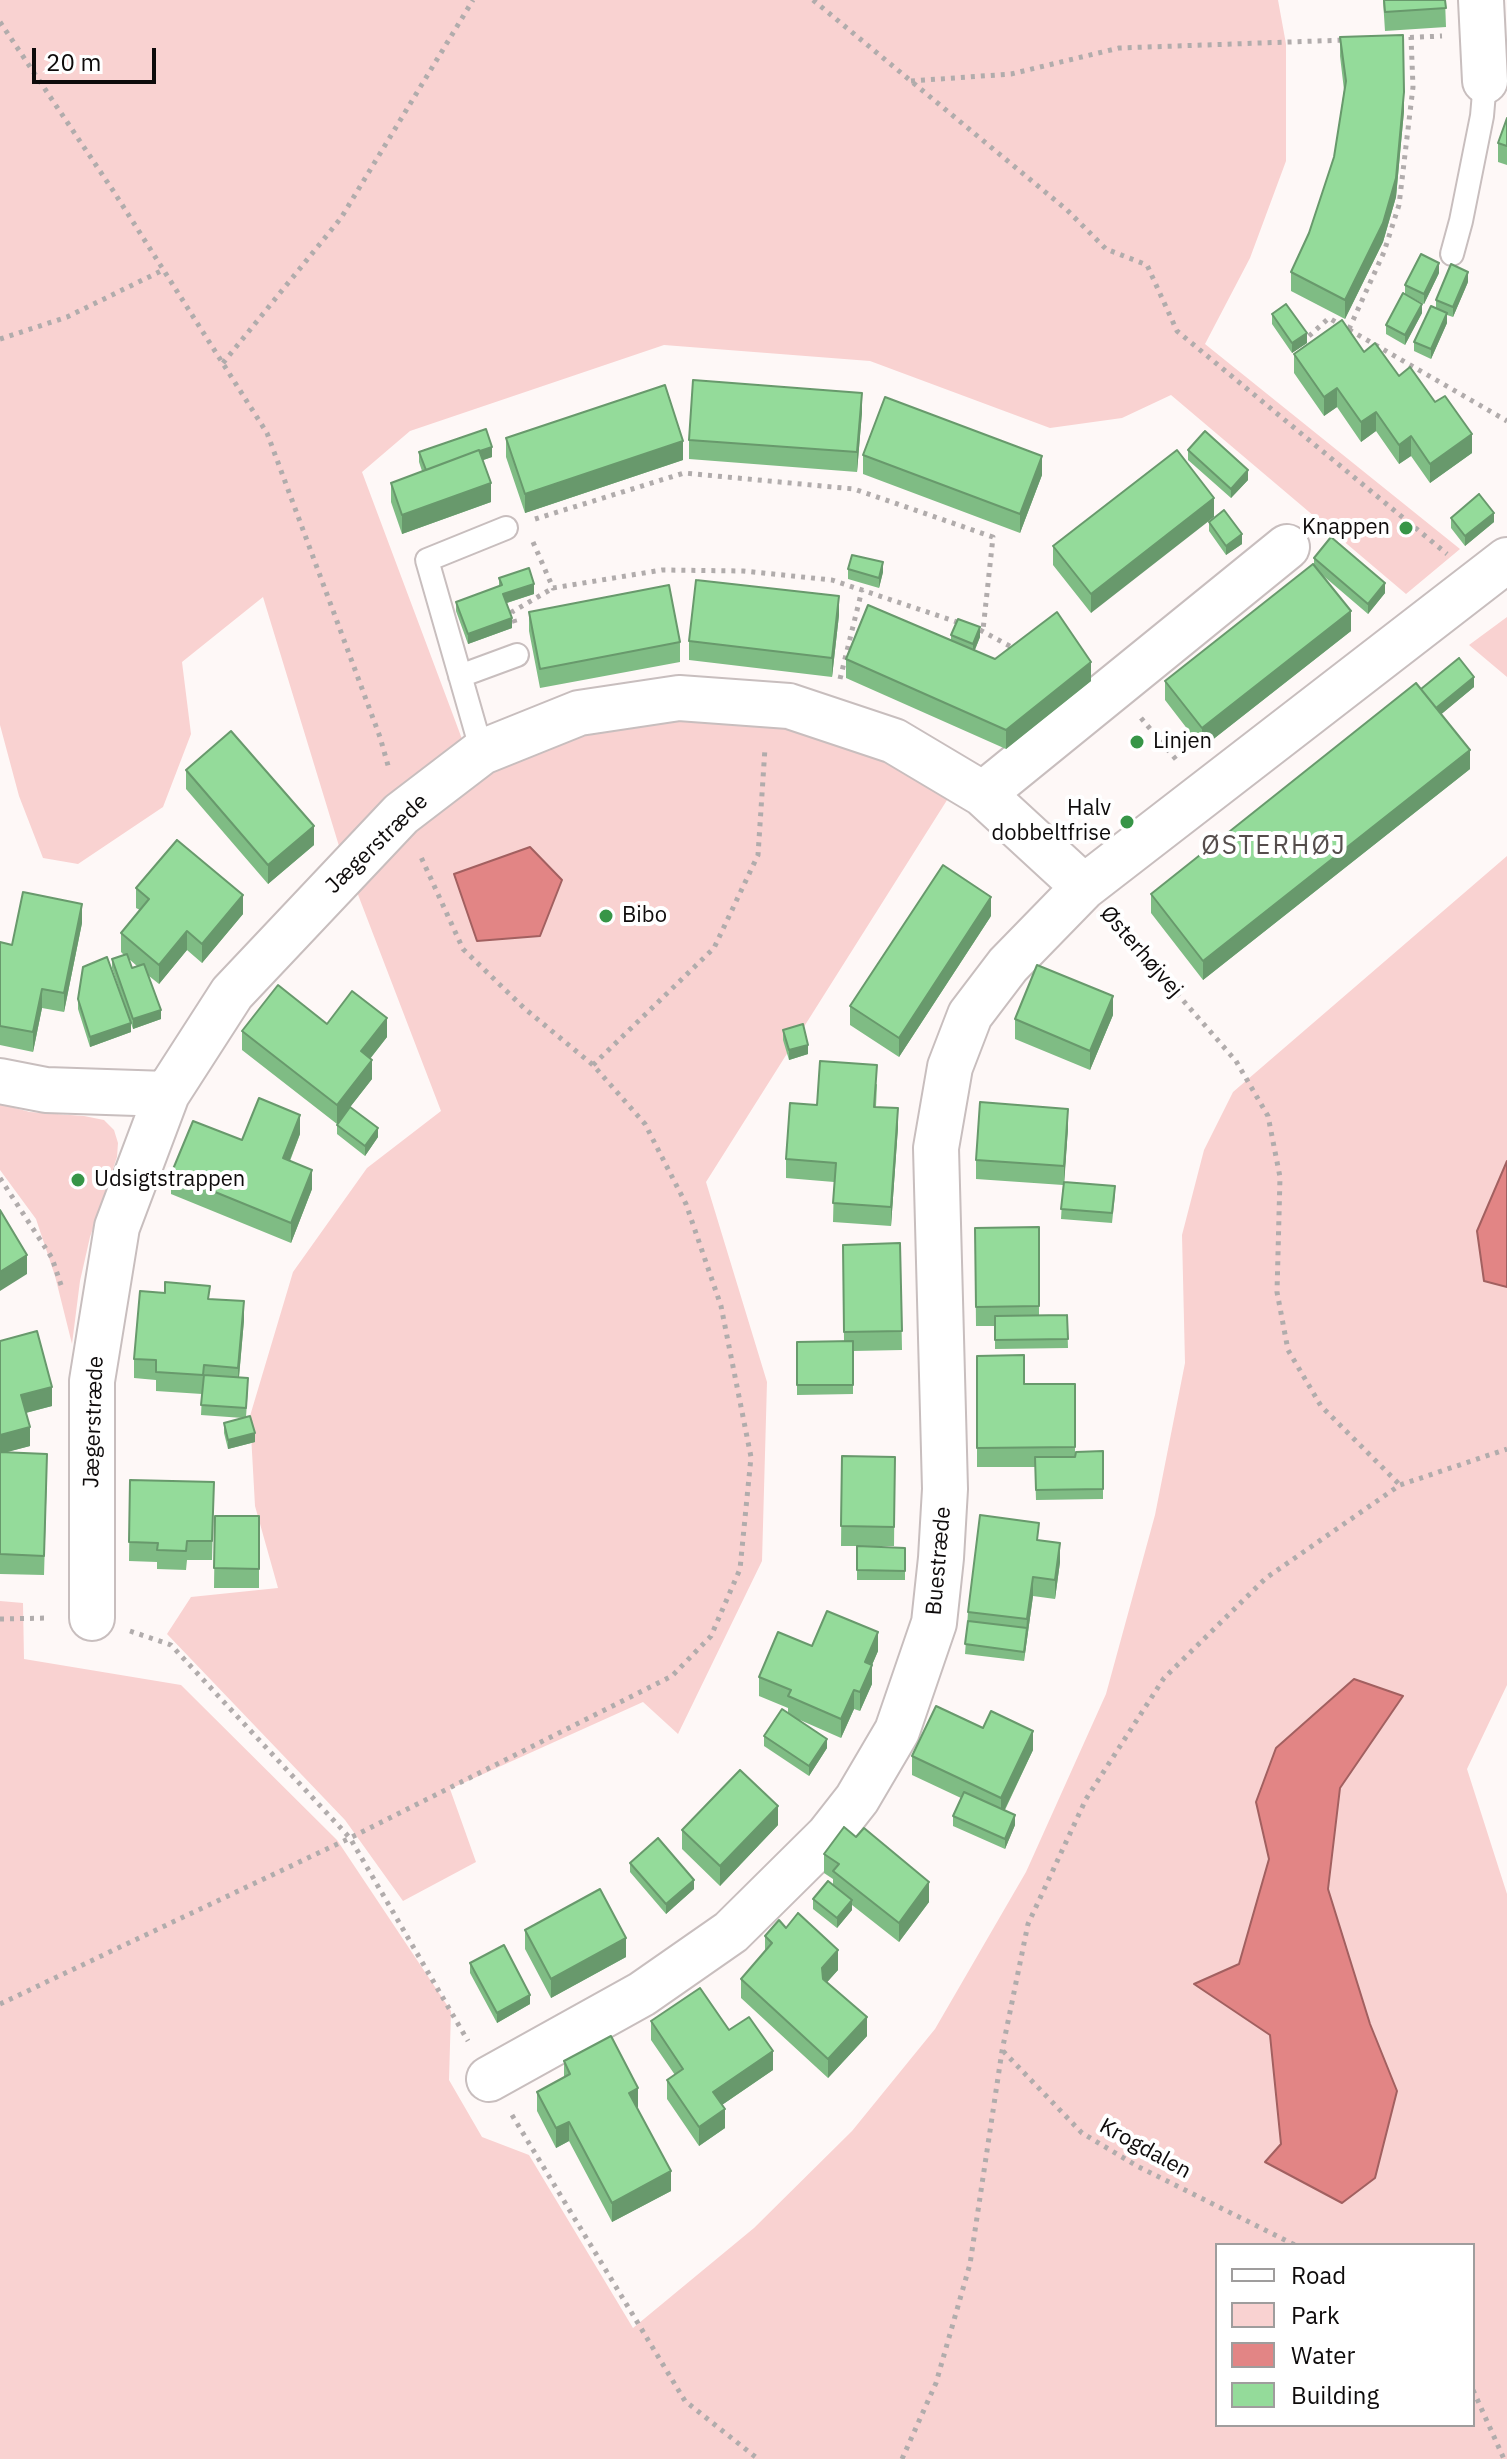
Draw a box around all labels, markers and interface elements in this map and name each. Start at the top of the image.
scale bar [36,32,160,82]
text: 20 m [46,46,101,78]
place label: Knappen [1302,515,1390,541]
marker: Knappen [1397,519,1415,537]
place label: Linjen [1153,729,1212,755]
marker: Linjen [1128,733,1146,751]
street label: Jægerstræde [320,789,434,899]
place label: Halv dobbeltfrise [991,796,1111,848]
marker: Halv dobbeltfrise [1118,813,1136,831]
district label: ØSTERHØJ [1201,830,1347,862]
street label: Østerhøjvej [1094,901,1188,1003]
place label: Bibo [622,903,667,929]
marker: Bibo [597,907,615,925]
place label: Udsigtstrappen [94,1167,245,1193]
marker: Udsigtstrappen [69,1171,87,1189]
street label: Jægerstræde [79,1356,109,1488]
street label: Buestræde [921,1506,957,1616]
street label: Krogdalen [1095,2113,1195,2185]
legend [1215,2243,1475,2427]
text: Road [1291,2259,1346,2291]
text: Park [1291,2299,1340,2331]
text: Water [1291,2339,1355,2371]
text: Building [1291,2379,1379,2411]

